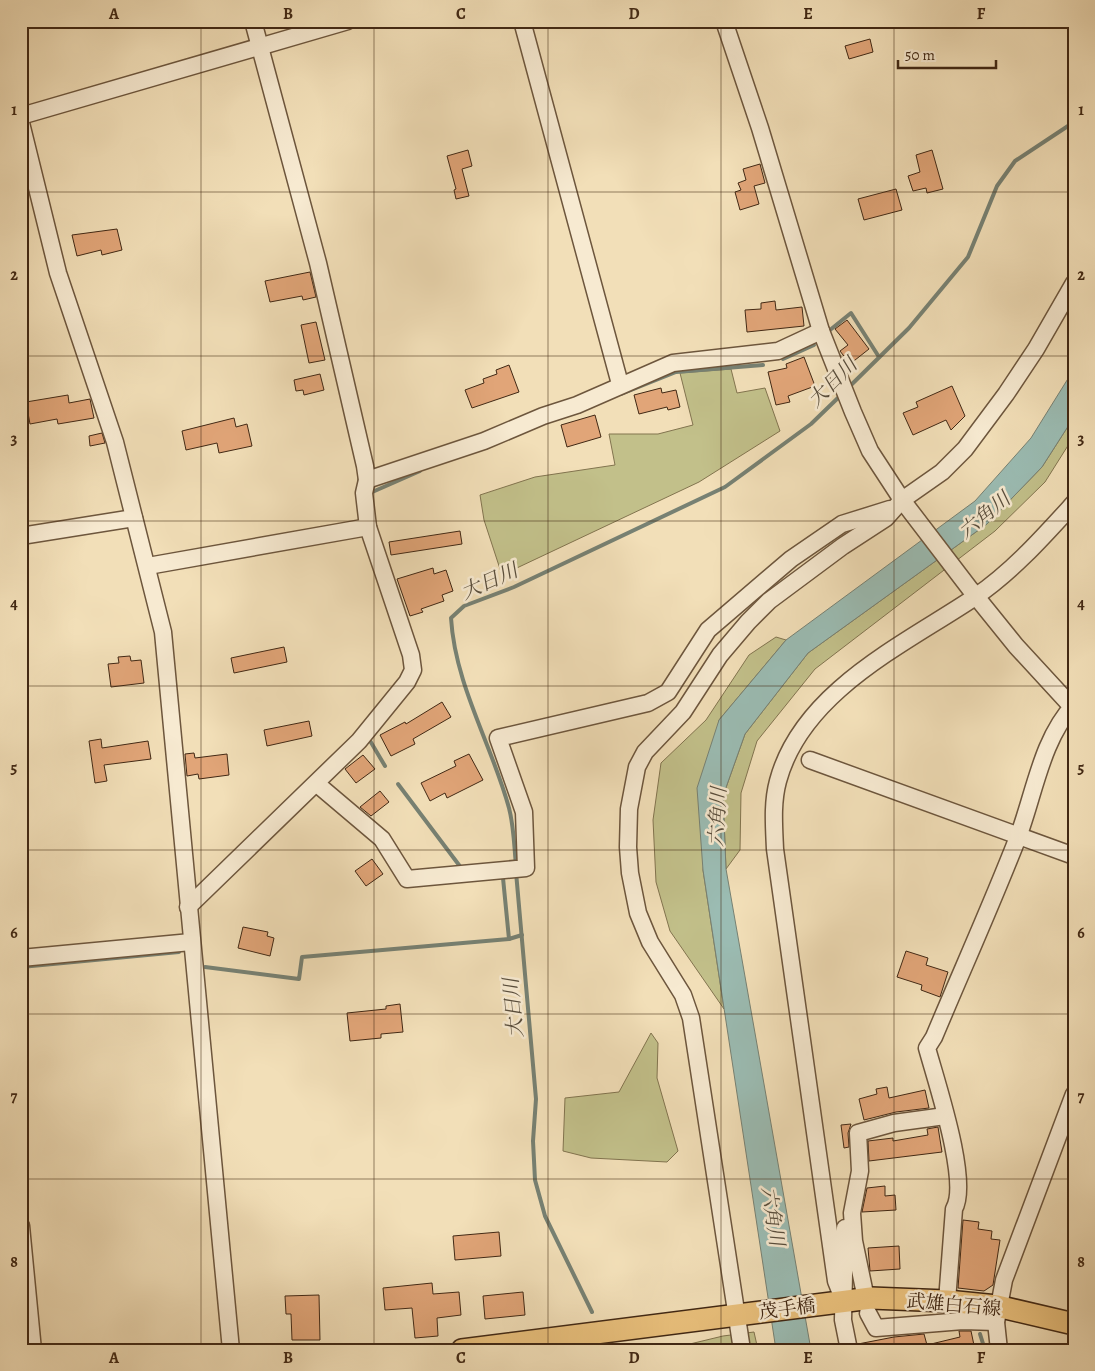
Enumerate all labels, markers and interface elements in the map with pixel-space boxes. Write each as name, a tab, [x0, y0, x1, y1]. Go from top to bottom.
text: A	[108, 3, 120, 25]
text: B	[283, 3, 293, 25]
text: C	[456, 3, 466, 25]
text: D	[628, 3, 640, 25]
text: E	[803, 3, 813, 25]
text: F	[977, 3, 986, 25]
scale bar	[898, 38, 995, 70]
text: 50 m	[905, 45, 935, 65]
text: 1	[11, 99, 17, 121]
text: 1	[1078, 99, 1084, 121]
text: 2	[10, 264, 18, 286]
text: 2	[1077, 264, 1085, 286]
water label: 大日川	[802, 350, 865, 413]
text: 3	[11, 428, 18, 450]
text: 3	[1078, 428, 1085, 450]
water label: 六角川	[953, 484, 1018, 545]
water label: 大日川	[456, 556, 524, 606]
text: 4	[10, 593, 18, 615]
text: 4	[1077, 593, 1085, 615]
text: 5	[11, 757, 18, 779]
text: 5	[1078, 757, 1085, 779]
water label: 六角川	[702, 784, 733, 848]
text: 6	[10, 922, 18, 944]
text: 6	[1077, 922, 1085, 944]
water label: 大日川	[497, 975, 530, 1039]
text: 7	[11, 1086, 18, 1108]
text: 7	[1078, 1086, 1085, 1108]
water label: 六角川	[754, 1184, 791, 1250]
text: 8	[10, 1251, 18, 1273]
text: 8	[1077, 1251, 1085, 1273]
street label: 武雄白石線	[905, 1288, 1002, 1322]
street label: 茂手橋	[757, 1293, 817, 1325]
text: A	[108, 1347, 120, 1369]
text: B	[283, 1347, 293, 1369]
text: C	[456, 1347, 466, 1369]
text: D	[628, 1347, 640, 1369]
text: E	[803, 1347, 813, 1369]
text: F	[977, 1347, 986, 1369]

